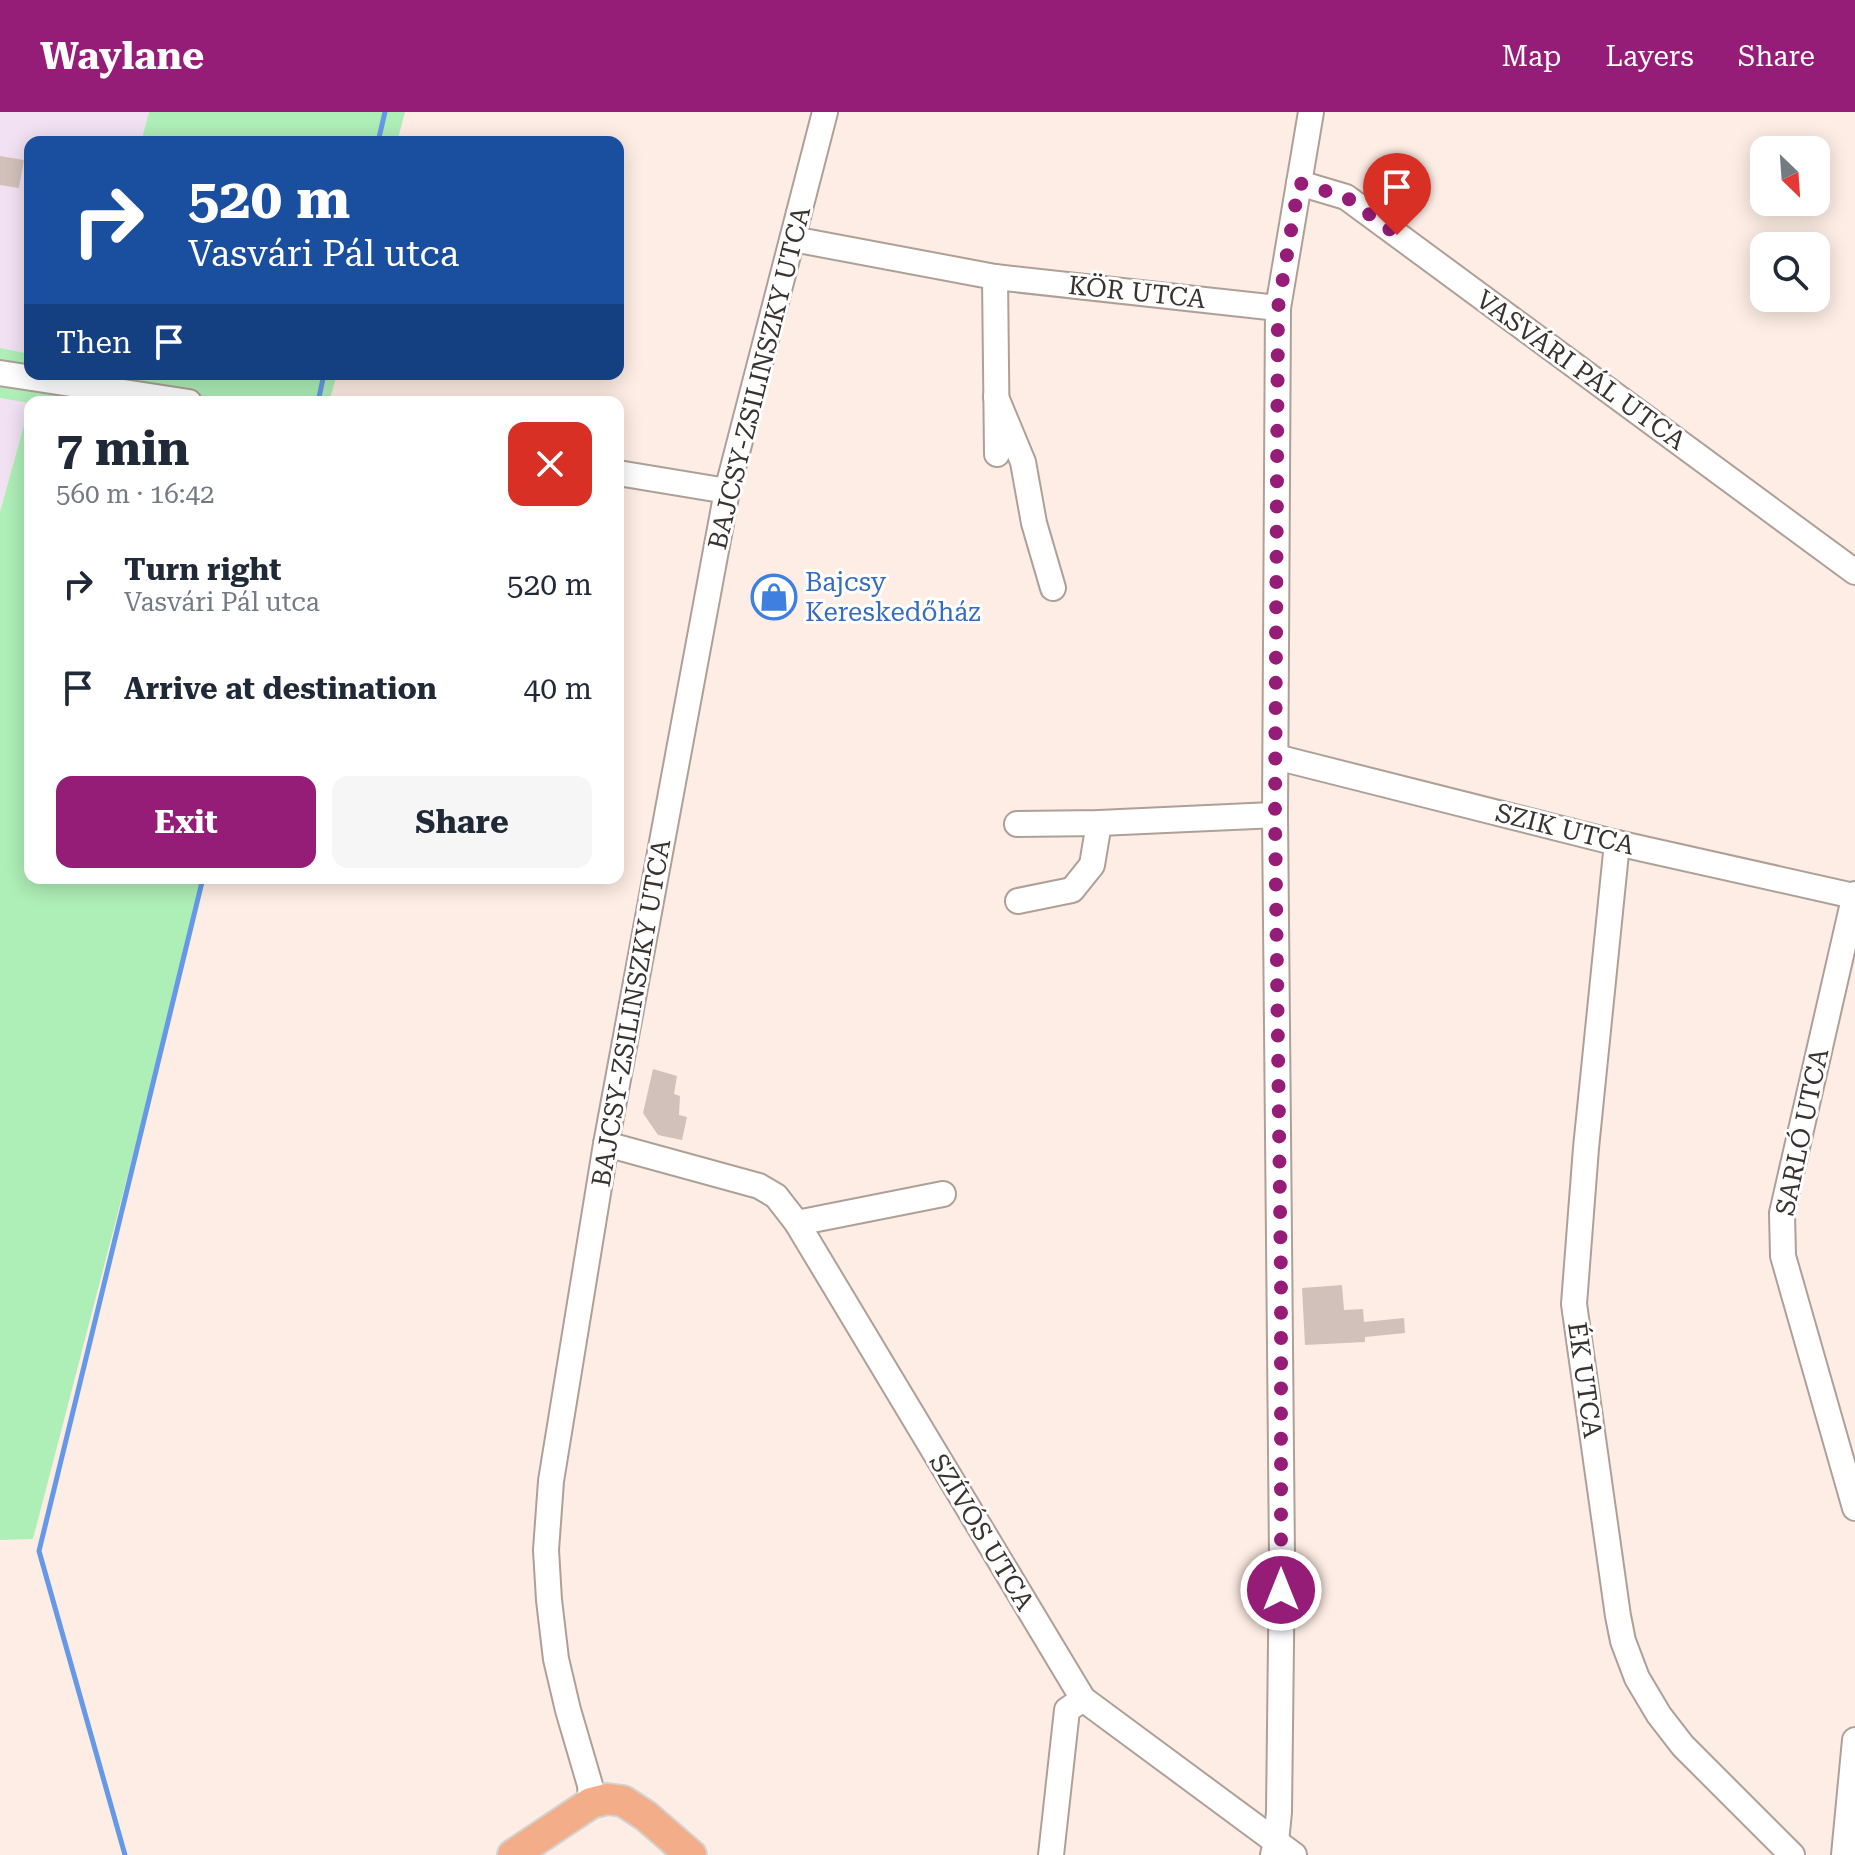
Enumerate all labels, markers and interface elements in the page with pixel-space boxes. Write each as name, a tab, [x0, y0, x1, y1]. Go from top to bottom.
text: Waylane	[40, 34, 204, 78]
text: Map	[1502, 40, 1561, 73]
text: Layers	[1605, 40, 1694, 73]
text: Share	[1738, 40, 1815, 73]
north arrow	[1750, 136, 1830, 216]
map controls	[1750, 136, 1830, 312]
pin	[1363, 153, 1431, 235]
icon: arrive	[1375, 165, 1419, 209]
text: 520 m	[188, 166, 350, 232]
icon: right	[56, 168, 160, 272]
street label: BAJCSY-ZSILINSZKY UTCA	[702, 204, 816, 552]
button: search	[1750, 232, 1830, 312]
text: Vasvári Pál utca	[188, 233, 459, 275]
street label: KÖR UTCA	[1067, 269, 1207, 314]
street label: VASVÁRI PÁL UTCA	[1470, 283, 1692, 456]
icon: arrive	[147, 320, 191, 364]
text: Then	[56, 325, 131, 360]
text: 7 min	[56, 421, 189, 477]
button: close	[508, 422, 592, 506]
text: 560 m · 16:42	[56, 479, 215, 509]
text: Turn right	[124, 552, 281, 587]
icon: right	[56, 562, 100, 606]
text: 520 m	[507, 567, 592, 602]
place label: Bajcsy Kereskedőház	[805, 567, 981, 627]
shop icon: Bajcsy Kereskedőház	[750, 573, 798, 621]
text: Vasvári Pál utca	[124, 587, 320, 617]
icon: arrive	[56, 666, 100, 710]
text: Arrive at destination	[124, 671, 437, 706]
text: 40 m	[523, 671, 592, 706]
button: Exit	[56, 776, 316, 868]
button: Share	[332, 776, 592, 868]
street label: SZIK UTCA	[1493, 797, 1637, 861]
street label: BAJCSY-ZSILINSZKY UTCA	[586, 837, 676, 1189]
street label: SARLÓ UTCA	[1769, 1045, 1834, 1218]
street label: ÉK UTCA	[1562, 1320, 1609, 1440]
street label: SZÍVÓS UTCA	[923, 1448, 1041, 1616]
position arrow	[1239, 1548, 1323, 1632]

